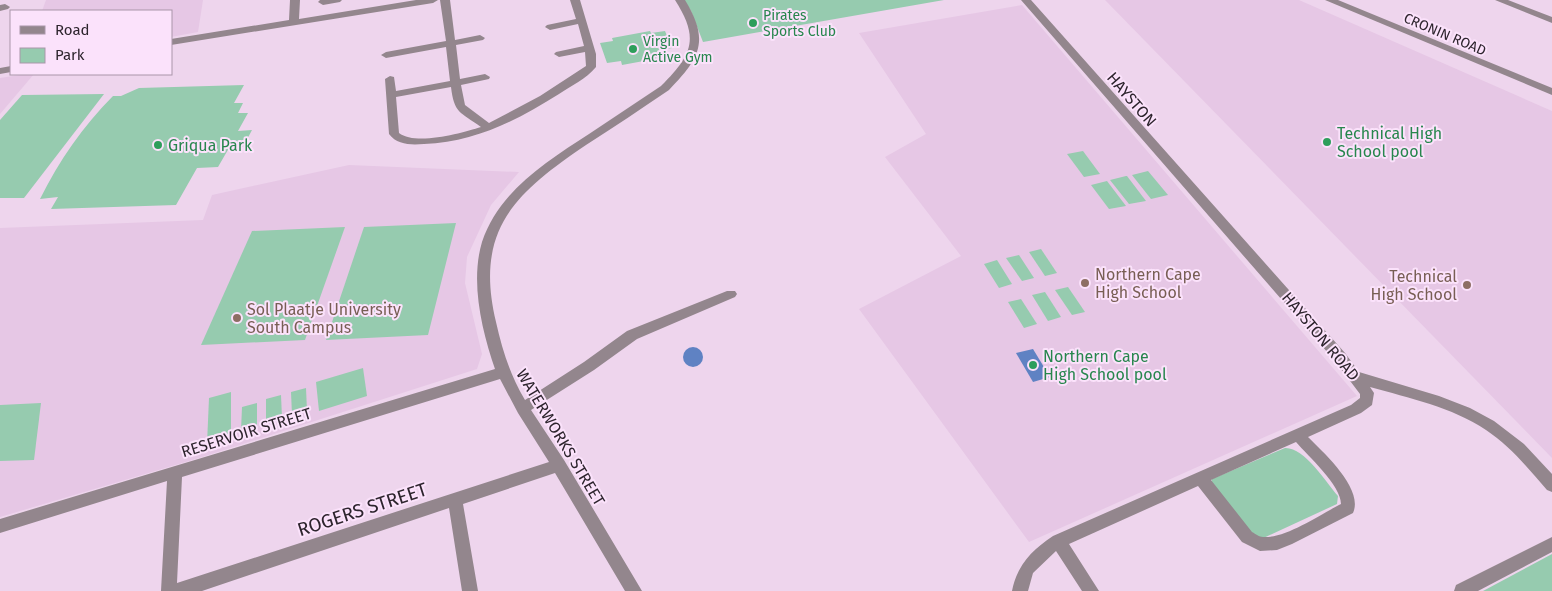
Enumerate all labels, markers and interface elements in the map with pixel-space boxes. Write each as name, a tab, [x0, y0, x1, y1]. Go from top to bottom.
place label: Pirates Sports Club	[763, 7, 836, 40]
street label: CRONIN ROAD	[1401, 9, 1489, 59]
legend	[10, 10, 172, 75]
marker: Pirates Sports Club	[747, 17, 759, 29]
text: Road	[55, 21, 90, 39]
place label: Virgin Active Gym	[643, 33, 713, 66]
marker: Virgin Active Gym	[627, 43, 639, 55]
text: Park	[55, 46, 85, 64]
street label: HAYSTON	[1103, 68, 1160, 130]
place label: Technical High School pool	[1337, 124, 1442, 161]
place label: Griqua Park	[168, 136, 253, 155]
marker: Technical High School pool	[1321, 136, 1333, 148]
marker: Griqua Park	[152, 139, 164, 151]
place label: Northern Cape High School	[1095, 265, 1201, 302]
place label: Technical High School	[1371, 267, 1457, 304]
marker: Northern Cape High School	[1079, 277, 1091, 289]
marker: Technical High School	[1461, 279, 1473, 291]
street label: HAYSTON ROAD	[1278, 288, 1363, 385]
place label: Sol Plaatje University South Campus	[247, 300, 401, 337]
marker: Sol Plaatje University South Campus	[231, 312, 243, 324]
place label: Northern Cape High School pool	[1043, 347, 1167, 384]
marker: Northern Cape High School pool	[1027, 359, 1039, 371]
street label: WATERWORKS STREET	[512, 365, 609, 510]
street label: RESERVOIR STREET	[179, 403, 314, 461]
street label: ROGERS STREET	[295, 478, 430, 541]

